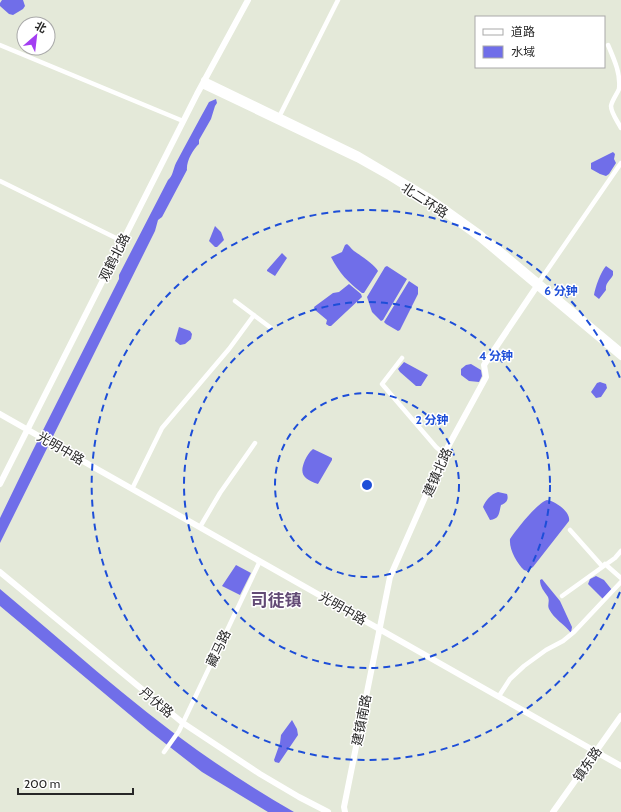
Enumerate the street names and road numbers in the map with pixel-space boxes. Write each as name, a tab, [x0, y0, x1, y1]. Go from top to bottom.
street label: 北二环路	[399, 179, 451, 221]
street label: 观鹤北路	[95, 230, 133, 284]
street label: 光明中路	[34, 428, 88, 468]
street label: 建镇北路	[419, 445, 455, 499]
street label: 光明中路	[316, 588, 370, 628]
street label: 藏马路	[203, 627, 233, 669]
street label: 丹伏路	[137, 683, 177, 721]
street label: 建镇南路	[348, 693, 374, 747]
street label: 镇东路	[569, 743, 605, 785]

